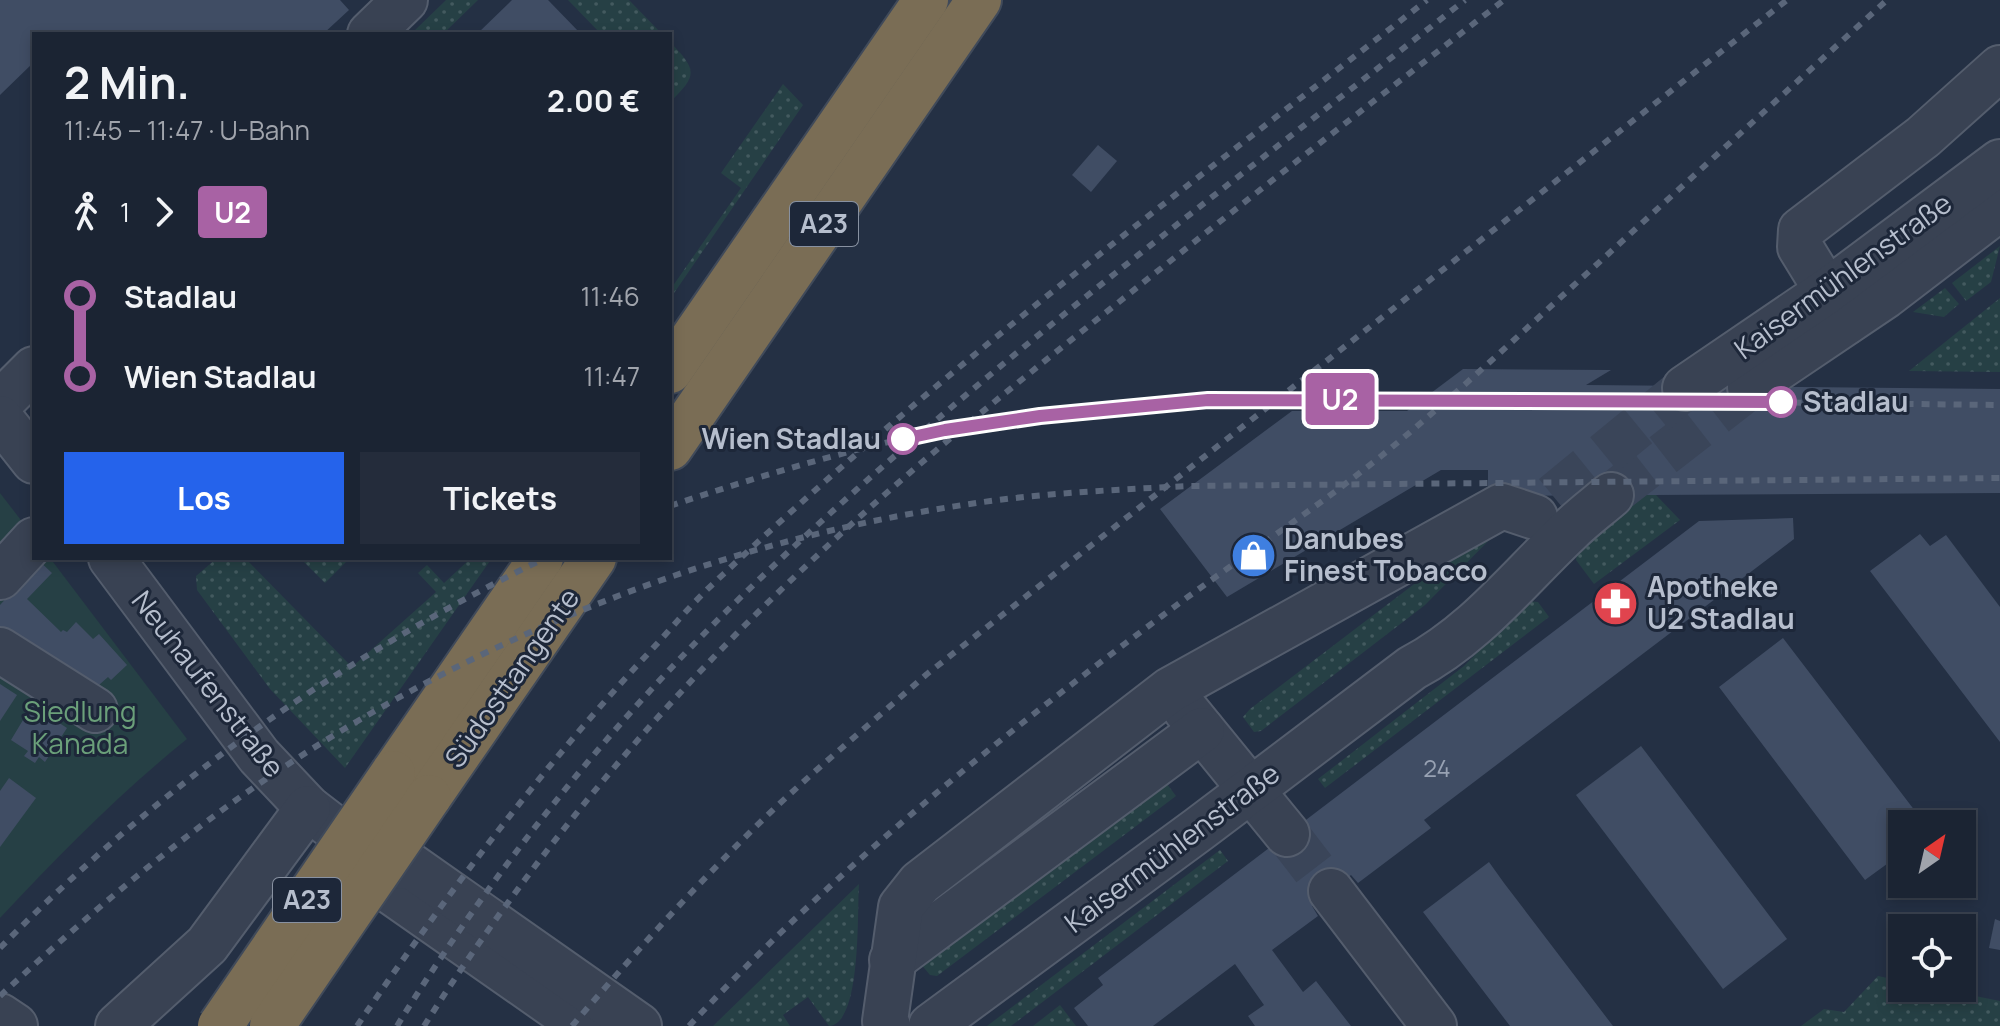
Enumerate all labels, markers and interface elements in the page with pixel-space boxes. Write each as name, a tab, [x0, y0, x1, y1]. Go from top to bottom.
text: 2 Min.	[64, 52, 190, 112]
text: 2.00 €	[547, 80, 640, 121]
text: 11:45 – 11:47 · U-Bahn	[64, 112, 310, 148]
street label: Kaisermühlenstraße	[1726, 183, 1959, 367]
icon: walk	[64, 190, 108, 234]
icon: forward	[142, 190, 186, 234]
text: U2	[214, 193, 251, 231]
text: 1	[120, 194, 130, 230]
road number: A23	[790, 202, 858, 246]
text: Stadlau	[124, 276, 237, 317]
text: 11:46	[580, 278, 640, 314]
text: Wien Stadlau	[124, 356, 316, 397]
text: 11:47	[584, 358, 640, 394]
line badge: U2	[1304, 373, 1376, 425]
text: U2	[1322, 380, 1358, 418]
place label: Stadlau	[1803, 382, 1908, 420]
marker: Stadlau	[1766, 387, 1796, 417]
place label: Wien Stadlau	[701, 419, 881, 457]
marker: Wien Stadlau	[888, 424, 918, 454]
button: Los	[64, 452, 344, 544]
button: Tickets	[360, 452, 640, 544]
place label: Danubes Finest Tobacco	[1284, 519, 1488, 589]
shop icon: Danubes Finest Tobacco	[1229, 531, 1277, 579]
place label: Apotheke U2 Stadlau	[1647, 567, 1795, 637]
pharmacy icon: Apotheke U2 Stadlau	[1592, 579, 1640, 627]
street label: Südosttangente	[435, 580, 587, 775]
street label: Neuhaufenstraße	[124, 582, 294, 785]
park label: Siedlung Kanada	[23, 692, 137, 762]
house number: 24	[1423, 751, 1451, 784]
street label: Kaisermühlenstraße	[1056, 754, 1287, 941]
north arrow	[1888, 810, 1976, 898]
map controls	[1888, 810, 1976, 1002]
road number: A23	[273, 878, 341, 922]
button: locate	[1888, 914, 1976, 1002]

